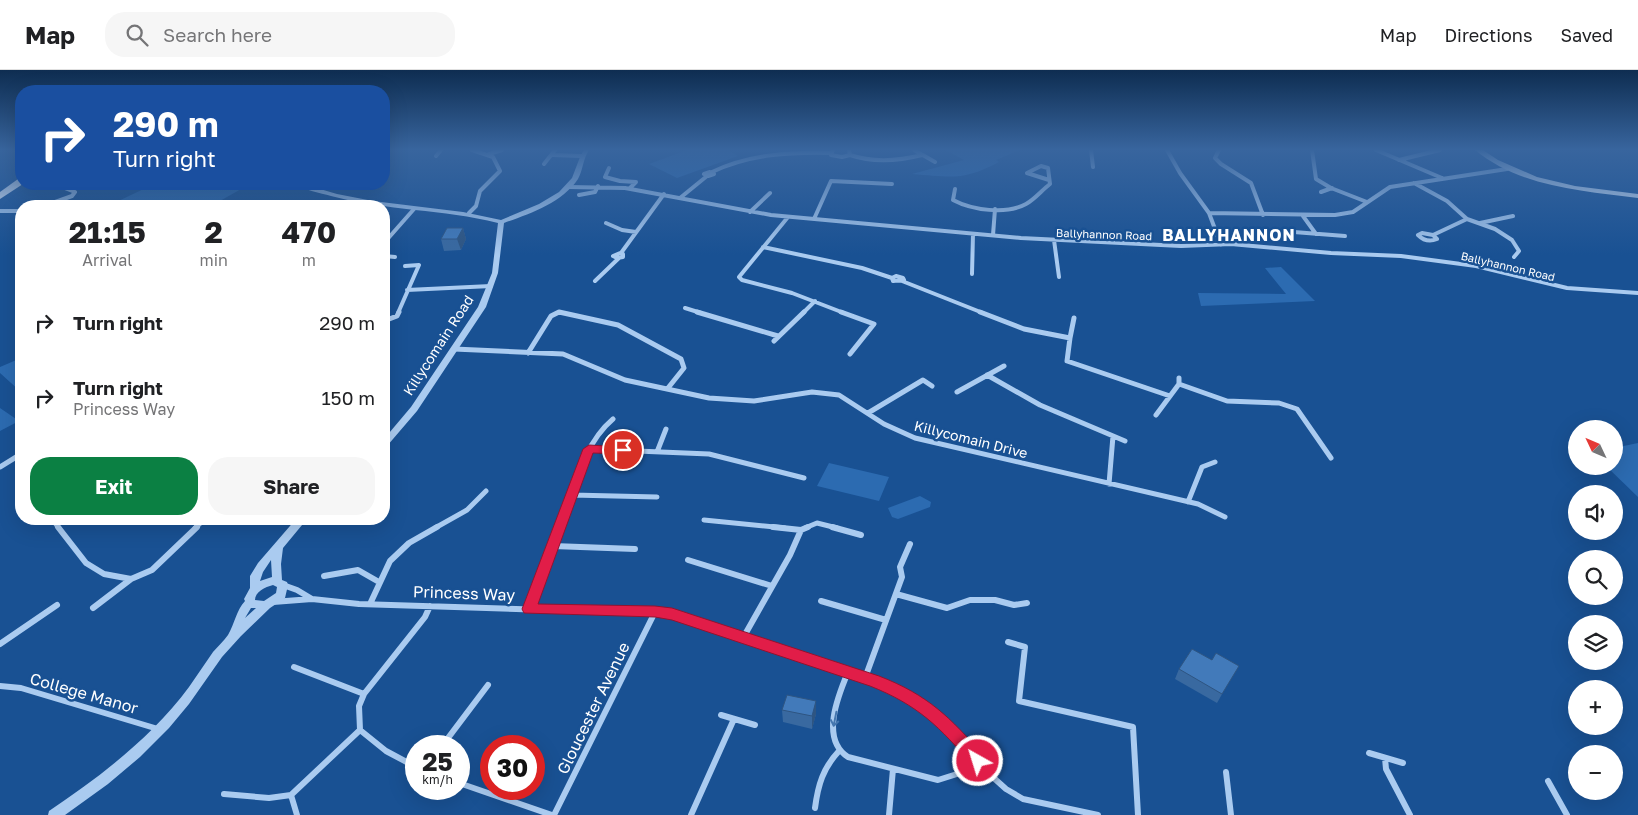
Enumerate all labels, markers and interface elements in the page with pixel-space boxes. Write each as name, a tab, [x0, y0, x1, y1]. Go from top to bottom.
search box	[105, 12, 455, 57]
text: Map	[25, 20, 75, 49]
icon: search	[123, 21, 151, 49]
text: Search here	[163, 23, 272, 46]
text: Map	[1380, 24, 1416, 46]
text: Directions	[1444, 24, 1532, 46]
text: Saved	[1560, 24, 1613, 46]
text: 290 m	[113, 103, 219, 145]
icon: right	[30, 105, 95, 170]
text: Turn right	[113, 145, 216, 172]
text: 21:15	[69, 214, 146, 250]
text: 2	[205, 214, 223, 250]
text: 470	[282, 214, 336, 250]
district label: BALLYHANNON	[1162, 225, 1296, 245]
street label: Ballyhannon Road	[1056, 226, 1152, 242]
street label: Ballyhannon Road	[1460, 249, 1556, 283]
text: Arrival	[82, 250, 132, 270]
text: min	[200, 250, 228, 270]
text: m	[302, 250, 316, 270]
street label: Killycomain Road	[399, 292, 477, 398]
icon: right	[30, 309, 58, 337]
text: Turn right	[73, 311, 163, 334]
text: 290 m	[319, 311, 375, 334]
text: Turn right	[73, 376, 163, 399]
icon: right	[30, 384, 58, 412]
text: 150 m	[321, 386, 375, 409]
text: Princess Way	[73, 399, 175, 419]
street label: Killycomain Drive	[912, 417, 1030, 461]
north arrow	[1568, 420, 1622, 475]
map controls	[1568, 420, 1623, 800]
pin	[602, 429, 644, 471]
icon: arrive	[609, 436, 637, 464]
button: Exit	[30, 457, 198, 515]
button: Share	[208, 457, 375, 515]
button: sound	[1568, 485, 1623, 540]
button: search	[1568, 550, 1623, 605]
street label: Princess Way	[413, 581, 515, 605]
button: layers	[1568, 615, 1623, 670]
street label: Gloucester Avenue	[552, 639, 634, 777]
street label: College Manor	[28, 668, 140, 718]
button: +	[1568, 680, 1623, 735]
one-way arrow	[830, 710, 839, 726]
position arrow	[951, 734, 1003, 786]
speed limit sign: 30	[480, 735, 545, 800]
button: −	[1568, 745, 1623, 800]
text: 25	[422, 746, 453, 777]
text: km/h	[422, 772, 453, 787]

